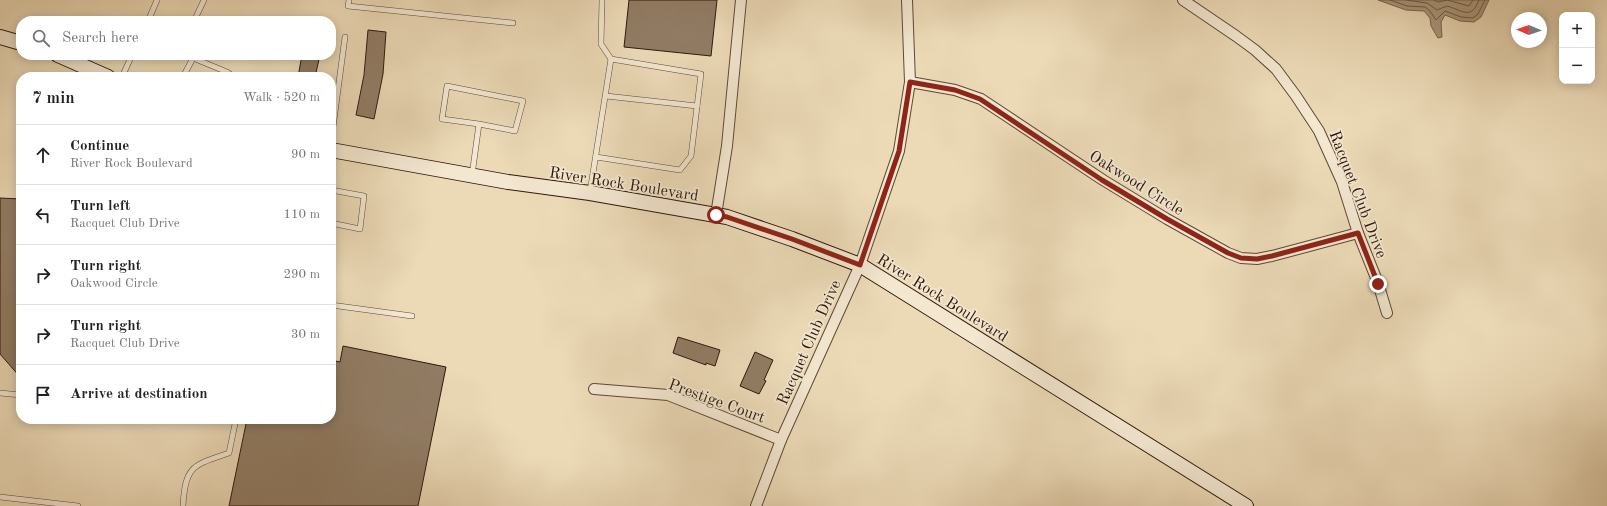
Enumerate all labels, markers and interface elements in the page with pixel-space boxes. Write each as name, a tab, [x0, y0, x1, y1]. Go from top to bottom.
north arrow	[1511, 12, 1547, 48]
map controls	[1559, 12, 1595, 84]
button: +	[1559, 12, 1595, 48]
search box	[16, 16, 336, 60]
icon: search	[30, 27, 52, 49]
text: Search here	[62, 31, 139, 46]
button: −	[1559, 48, 1595, 84]
text: 7 min	[32, 90, 75, 107]
text: Walk · 520 m	[243, 91, 320, 104]
street label: Racquet Club Drive	[1325, 129, 1389, 261]
text: Continue	[70, 139, 129, 154]
icon: ahead	[32, 144, 54, 166]
text: 90 m	[291, 148, 320, 161]
street label: Oakwood Circle	[1086, 148, 1186, 219]
text: River Rock Boulevard	[70, 157, 193, 170]
street label: River Rock Boulevard	[548, 165, 700, 205]
text: Turn left	[70, 199, 130, 214]
icon: left	[32, 204, 54, 226]
route start	[707, 206, 725, 224]
text: 110 m	[283, 208, 320, 221]
text: Racquet Club Drive	[70, 217, 180, 230]
street label: River Rock Boulevard	[874, 252, 1010, 346]
text: Turn right	[70, 259, 141, 274]
icon: right	[32, 264, 54, 286]
text: 290 m	[283, 268, 320, 281]
route end	[1369, 275, 1387, 293]
text: Oakwood Circle	[70, 277, 158, 290]
street label: Racquet Club Drive	[775, 278, 845, 408]
text: Turn right	[70, 319, 141, 334]
icon: right	[32, 324, 54, 346]
text: 30 m	[291, 328, 320, 341]
text: Racquet Club Drive	[70, 337, 180, 350]
street label: Prestige Court	[666, 377, 767, 427]
icon: arrive	[32, 384, 54, 406]
text: Arrive at destination	[70, 387, 208, 402]

